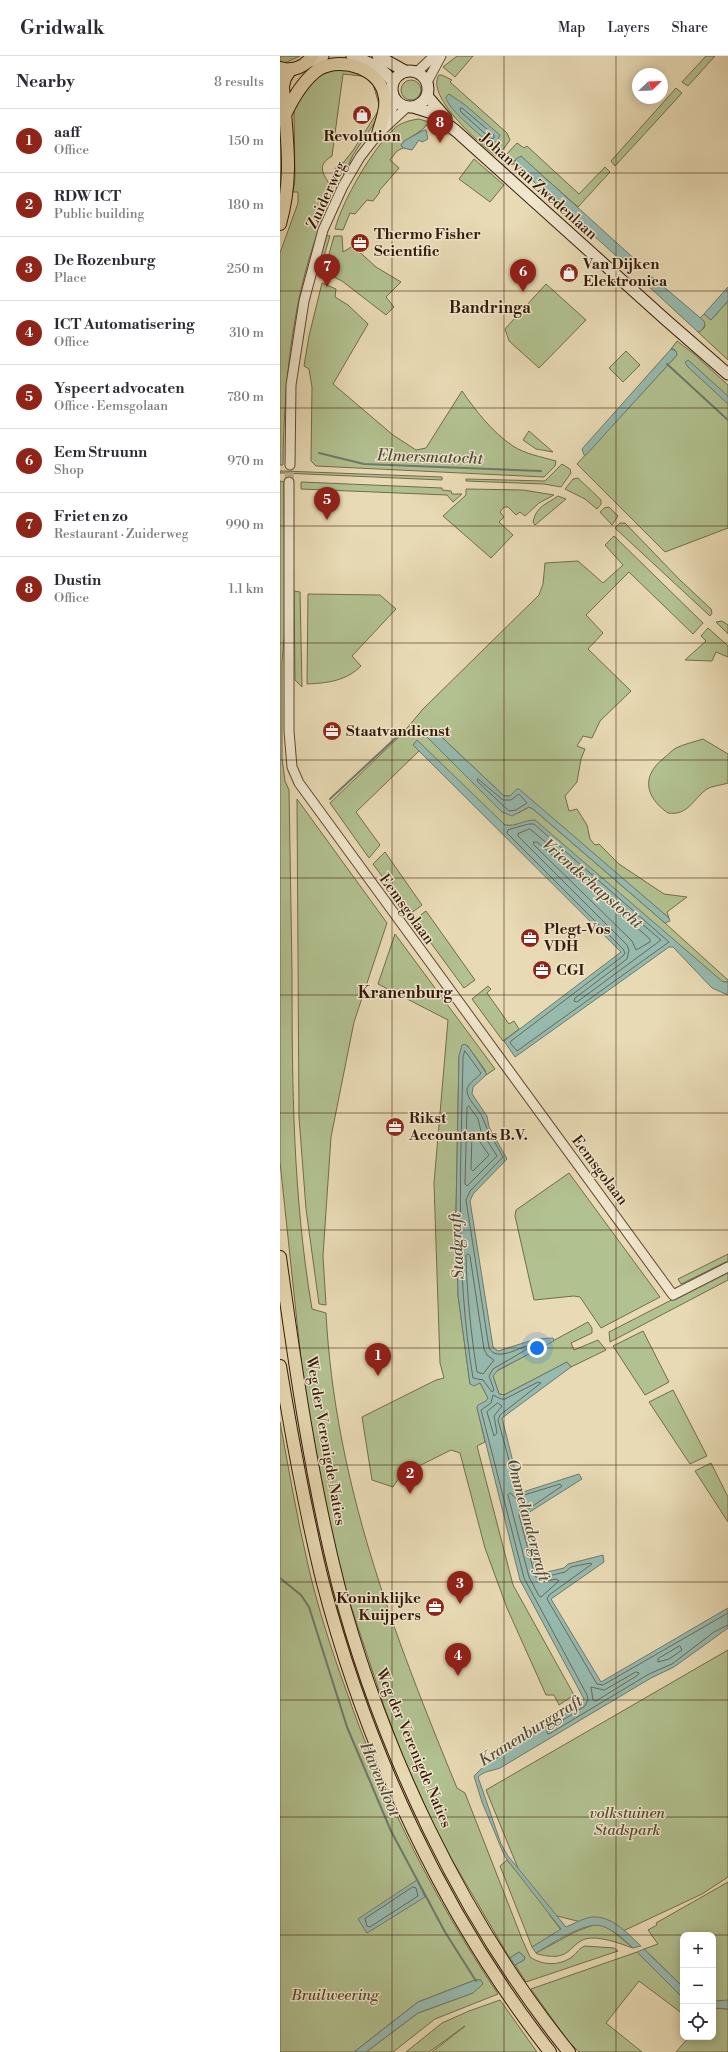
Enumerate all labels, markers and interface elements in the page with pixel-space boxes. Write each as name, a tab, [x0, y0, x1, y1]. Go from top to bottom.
text: Gridwalk	[20, 16, 104, 40]
text: Map	[558, 19, 585, 37]
text: Layers	[607, 19, 650, 37]
text: Share	[672, 19, 708, 37]
north arrow	[632, 68, 668, 104]
text: Nearby	[16, 71, 75, 93]
text: 8 results	[214, 74, 264, 90]
shop icon: Revolution	[351, 104, 373, 126]
pin: 8	[427, 110, 453, 143]
text: aaff	[54, 123, 80, 142]
place label: Revolution	[323, 127, 401, 146]
street label: Johan van Zwedenlaan	[475, 128, 601, 244]
text: 1	[26, 133, 32, 149]
text: 150 m	[229, 133, 264, 149]
text: Office	[54, 142, 89, 158]
street label: Zuiderweg	[303, 158, 350, 232]
text: RDW ICT	[54, 187, 121, 206]
text: 2	[25, 197, 33, 213]
text: 180 m	[228, 197, 264, 213]
text: Public building	[54, 206, 144, 222]
place label: Thermo Fisher Scientific	[374, 225, 481, 261]
office icon: Thermo Fisher Scientific	[349, 232, 371, 254]
text: De Rozenburg	[54, 251, 155, 270]
pin: 7	[314, 254, 340, 287]
place label: Van Dijken Elektronica	[582, 255, 668, 291]
pin: 6	[510, 259, 536, 292]
text: 3	[25, 261, 33, 277]
text: 250 m	[227, 261, 264, 277]
shop icon: Van Dijken Elektronica	[558, 262, 580, 284]
text: Place	[54, 270, 86, 286]
district label: Bandringa	[449, 298, 531, 318]
text: ICT Automatisering	[54, 315, 195, 334]
text: 4	[25, 325, 33, 341]
text: 310 m	[229, 325, 264, 341]
text: Office	[54, 334, 89, 350]
text: Yspeert advocaten	[54, 379, 184, 398]
text: 5	[25, 389, 33, 405]
text: 780 m	[227, 389, 264, 405]
text: Office · Eemsgolaan	[54, 398, 168, 414]
text: Eem Struunn	[54, 443, 147, 462]
water label: Elmersmatocht	[376, 445, 484, 469]
text: 6	[25, 453, 33, 469]
text: 970 m	[227, 453, 264, 469]
text: Shop	[54, 462, 84, 478]
pin: 5	[314, 487, 340, 520]
text: Friet en zo	[54, 507, 128, 526]
text: 7	[25, 517, 33, 533]
text: 990 m	[226, 517, 264, 533]
text: Restaurant · Zuiderweg	[54, 526, 188, 542]
text: Dustin	[54, 571, 101, 590]
text: 8	[25, 581, 33, 597]
text: 1.1 km	[229, 581, 264, 597]
text: Office	[54, 590, 89, 606]
office icon: Staatvandienst	[321, 720, 343, 742]
place label: Staatvandienst	[346, 722, 451, 741]
water label: Vriendschapstocht	[538, 835, 647, 933]
street label: Eemsgolaan	[375, 870, 439, 948]
place label: Plegt-Vos VDH	[543, 920, 610, 956]
office icon: Plegt-Vos VDH	[519, 927, 541, 949]
office icon: CGI	[531, 959, 553, 981]
place label: CGI	[556, 961, 585, 980]
district label: Kranenburg	[358, 983, 453, 1003]
place label: Rikst Accountants B.V.	[408, 1109, 528, 1145]
office icon: Rikst Accountants B.V.	[384, 1116, 406, 1138]
street label: Eemsgolaan	[567, 1132, 632, 1209]
water label: Stadgraft	[445, 1211, 469, 1280]
your location	[527, 1338, 547, 1358]
pin: 1	[365, 1343, 391, 1376]
street label: Weg der Verenigde Naties	[301, 1354, 350, 1527]
water label: Ommelandergraft	[502, 1457, 554, 1584]
pin: 2	[397, 1461, 423, 1494]
pin: 3	[447, 1571, 473, 1604]
place label: Koninklijke Kuijpers	[336, 1589, 421, 1625]
office icon: Koninklijke Kuijpers	[424, 1596, 446, 1618]
pin: 4	[445, 1643, 471, 1676]
street label: Weg der Verenigde Naties	[371, 1665, 456, 1831]
water label: Kranenburggraft	[475, 1691, 587, 1771]
water label: Havensloot	[355, 1738, 405, 1820]
park label: volkstuinen Stadspark	[589, 1804, 665, 1840]
map controls	[680, 1932, 716, 2040]
button: +	[680, 1932, 716, 1968]
button: −	[680, 1968, 716, 2004]
park label: Bruilweering	[290, 1986, 380, 2005]
button: locate	[680, 2004, 716, 2040]

